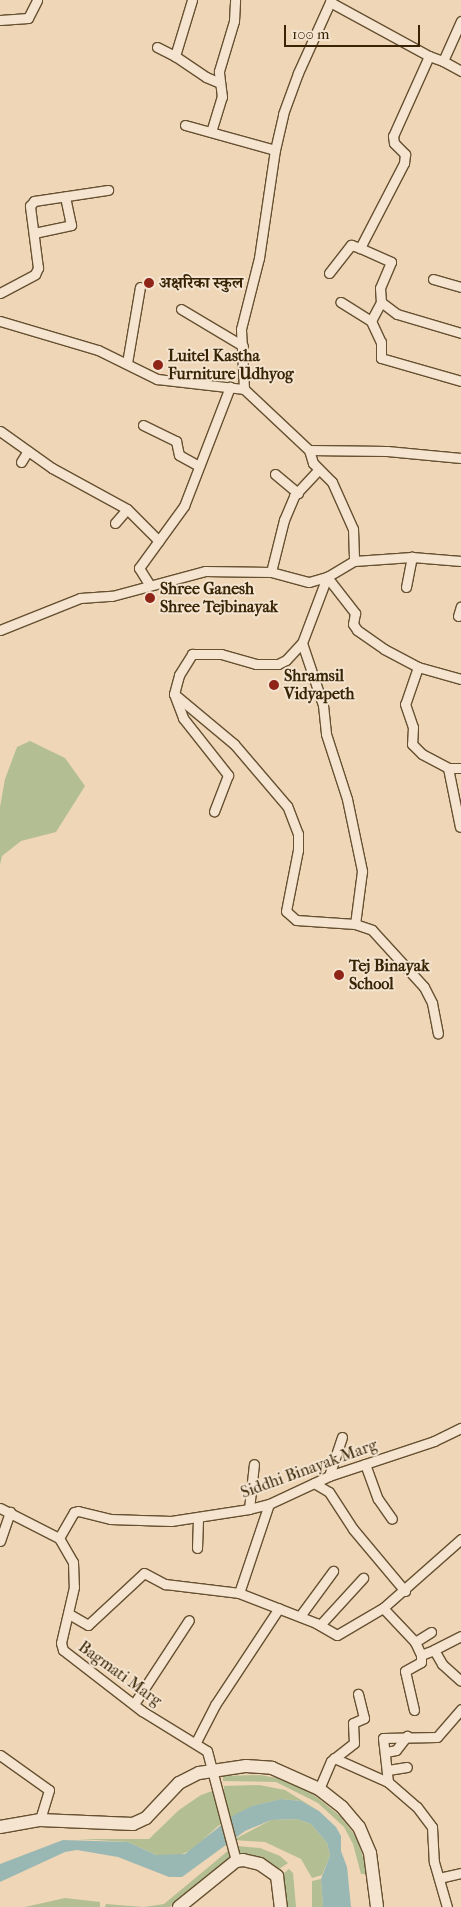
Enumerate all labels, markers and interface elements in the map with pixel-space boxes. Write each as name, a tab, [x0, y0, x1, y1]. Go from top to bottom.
scale bar	[286, 15, 422, 47]
text: 100 m	[292, 25, 330, 43]
place label: अक्षरिका स्कुल	[159, 273, 243, 293]
marker: अक्षरिका स्कुल	[143, 277, 155, 289]
place label: Luitel Kastha Furniture Udhyog	[168, 346, 294, 384]
marker: Luitel Kastha Furniture Udhyog	[152, 359, 164, 371]
place label: Shree Ganesh Shree Tejbinayak	[160, 579, 278, 617]
marker: Shree Ganesh Shree Tejbinayak	[144, 592, 156, 604]
place label: Shramsil Vidyapeth	[284, 666, 355, 704]
marker: Shramsil Vidyapeth	[268, 679, 280, 691]
place label: Tej Binayak School	[349, 956, 429, 994]
marker: Tej Binayak School	[333, 969, 345, 981]
street label: Siddhi Binayak Marg	[238, 1435, 380, 1503]
street label: Bagmati Marg	[75, 1637, 165, 1711]

